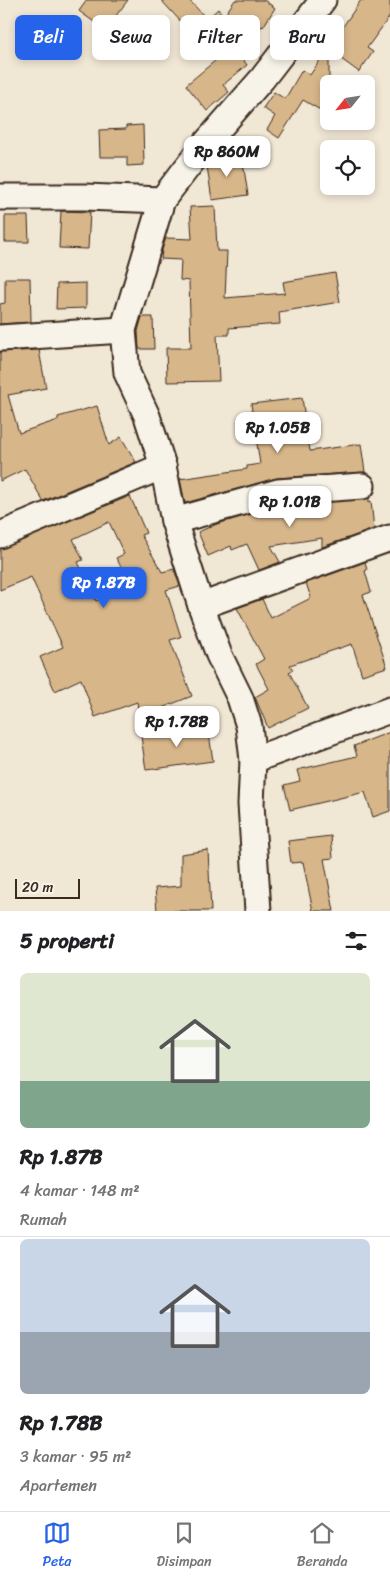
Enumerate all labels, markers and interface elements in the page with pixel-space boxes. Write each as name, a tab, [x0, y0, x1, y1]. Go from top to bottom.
chip: Beli	[15, 15, 82, 60]
chip: Sewa	[92, 15, 170, 60]
chip: Filter	[180, 15, 260, 60]
chip: Baru	[270, 15, 344, 60]
north arrow	[320, 75, 375, 130]
map controls	[320, 75, 375, 195]
pin: Rp 860M	[181, 136, 273, 178]
text: Rp 860M	[195, 137, 259, 166]
button: locate	[320, 140, 375, 195]
pin: Rp 1.05B	[226, 412, 330, 454]
text: Rp 1.05B	[246, 413, 310, 442]
pin: Rp 1.01B	[238, 486, 342, 528]
text: Rp 1.01B	[259, 487, 321, 516]
pin: Rp 1.87B	[52, 566, 156, 609]
text: Rp 1.87B	[73, 568, 135, 597]
pin: Rp 1.78B	[125, 706, 229, 748]
text: Rp 1.78B	[146, 707, 208, 736]
text: 20 m	[22, 875, 53, 900]
scale bar	[15, 876, 80, 899]
text: 5 properti	[20, 922, 114, 960]
icon: filters	[342, 927, 370, 955]
icon: home	[150, 1006, 240, 1096]
text: Rp 1.87B	[20, 1138, 103, 1176]
text: 4 kamar · 148 m²	[20, 1176, 139, 1205]
text: Rumah	[20, 1205, 67, 1234]
icon: home	[150, 1271, 240, 1361]
text: Rp 1.78B	[20, 1404, 103, 1442]
text: 3 kamar · 95 m²	[20, 1442, 131, 1471]
text: Apartemen	[20, 1471, 97, 1500]
tab: Peta	[43, 1519, 71, 1574]
tab: Disimpan	[156, 1519, 212, 1574]
tab: Beranda	[297, 1519, 347, 1574]

